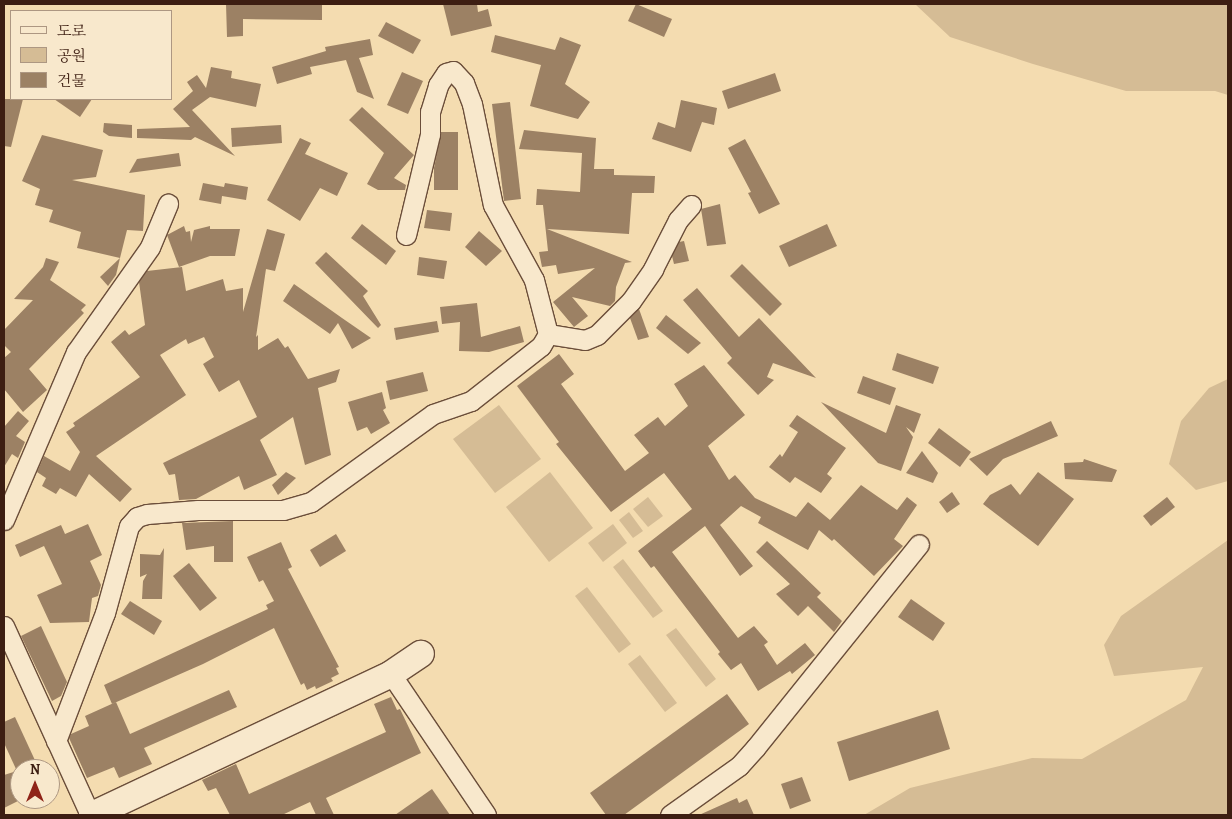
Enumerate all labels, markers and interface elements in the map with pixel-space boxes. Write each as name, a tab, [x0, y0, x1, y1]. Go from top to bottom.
legend	[10, 10, 172, 100]
text: 도로	[57, 21, 86, 41]
text: 공원	[57, 46, 86, 66]
text: 건물	[57, 71, 86, 91]
north arrow	[10, 759, 60, 809]
text: N	[30, 760, 40, 779]

